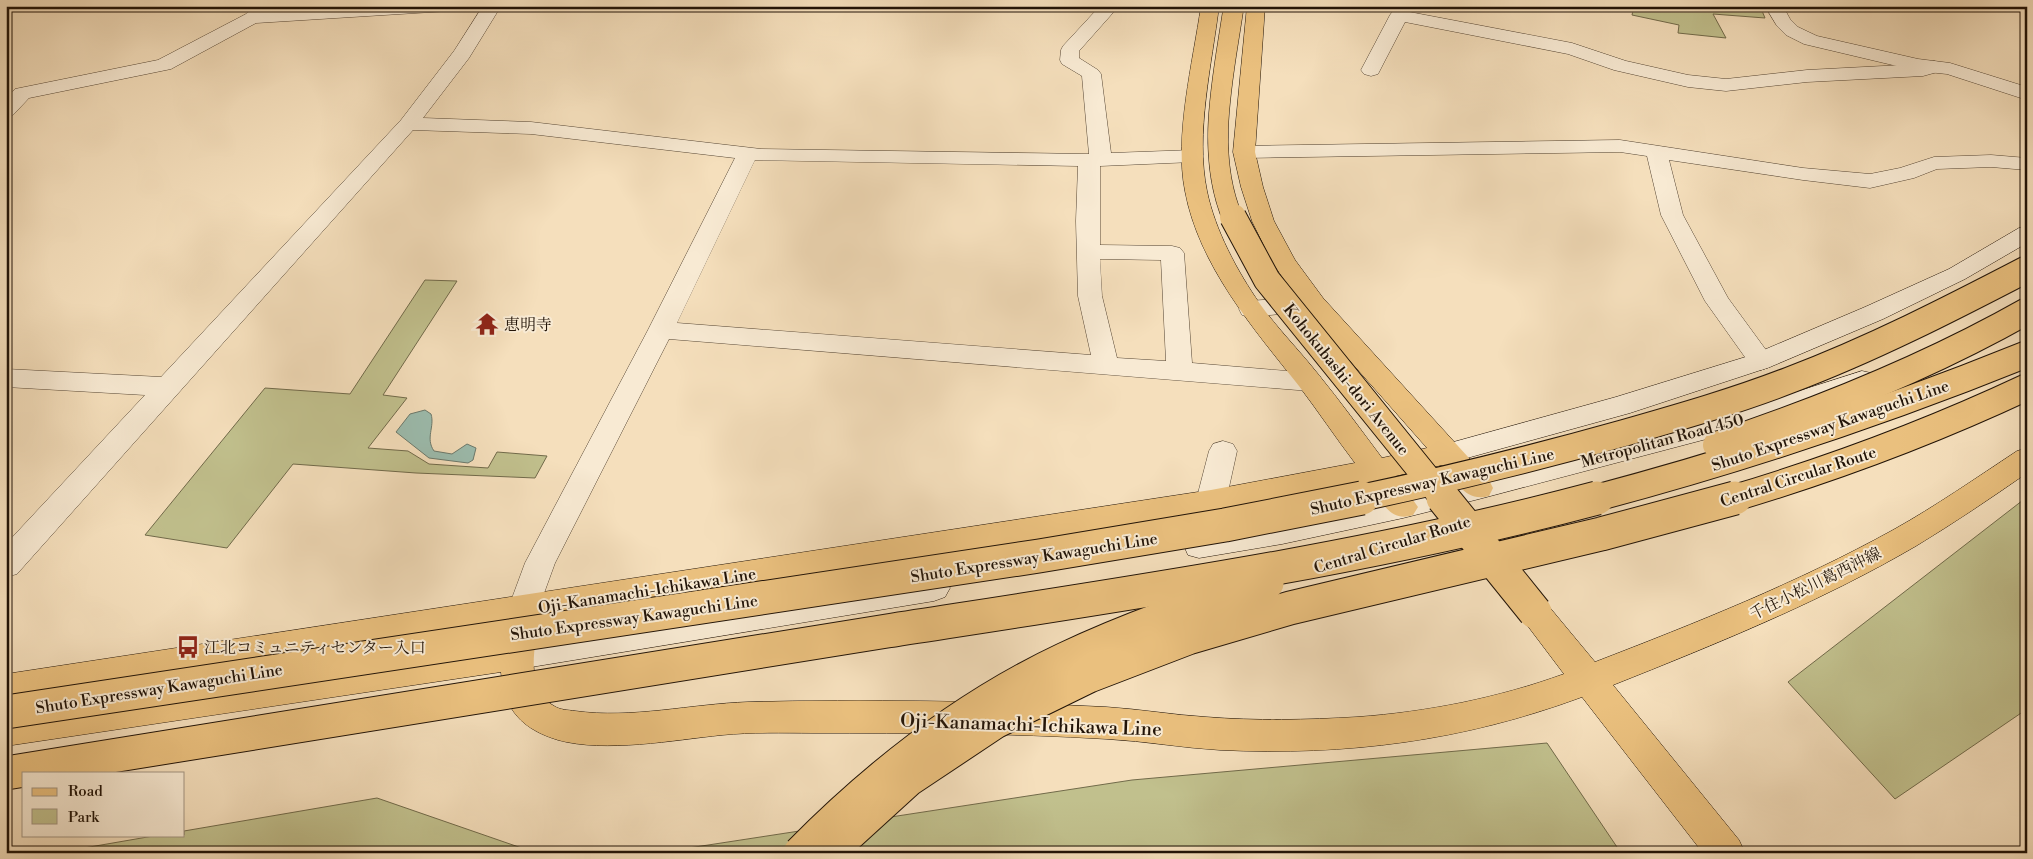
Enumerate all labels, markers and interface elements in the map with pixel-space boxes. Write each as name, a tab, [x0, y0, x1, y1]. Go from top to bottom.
street label: Kohokubashi-dori Avenue	[1279, 300, 1413, 459]
temple icon: 恵明寺	[474, 311, 500, 337]
place label: 恵明寺	[504, 315, 552, 335]
street label: Shuto Expressway Kawaguchi Line	[1709, 376, 1952, 476]
street label: Metropolitan Road 450	[1579, 410, 1746, 472]
street label: Central Circular Route	[1718, 442, 1879, 512]
street label: Shuto Expressway Kawaguchi Line	[1308, 444, 1556, 520]
street label: Central Circular Route	[1311, 512, 1473, 578]
street label: Shuto Expressway Kawaguchi Line	[909, 529, 1159, 587]
street label: 千住小松川葛西沖線	[1746, 543, 1885, 624]
street label: Oji-Kanamachi-Ichikawa Line	[537, 564, 758, 618]
street label: Shuto Expressway Kawaguchi Line	[509, 591, 759, 645]
bus stop icon: 江北コミュニティセンター入口	[175, 634, 201, 660]
place label: 江北コミュニティセンター入口	[204, 638, 426, 658]
street label: Shuto Expressway Kawaguchi Line	[34, 660, 284, 718]
street label: Oji-Kanamachi-Ichikawa Line	[900, 708, 1162, 742]
legend	[22, 772, 185, 836]
text: Road	[68, 782, 103, 801]
text: Park	[68, 808, 100, 827]

